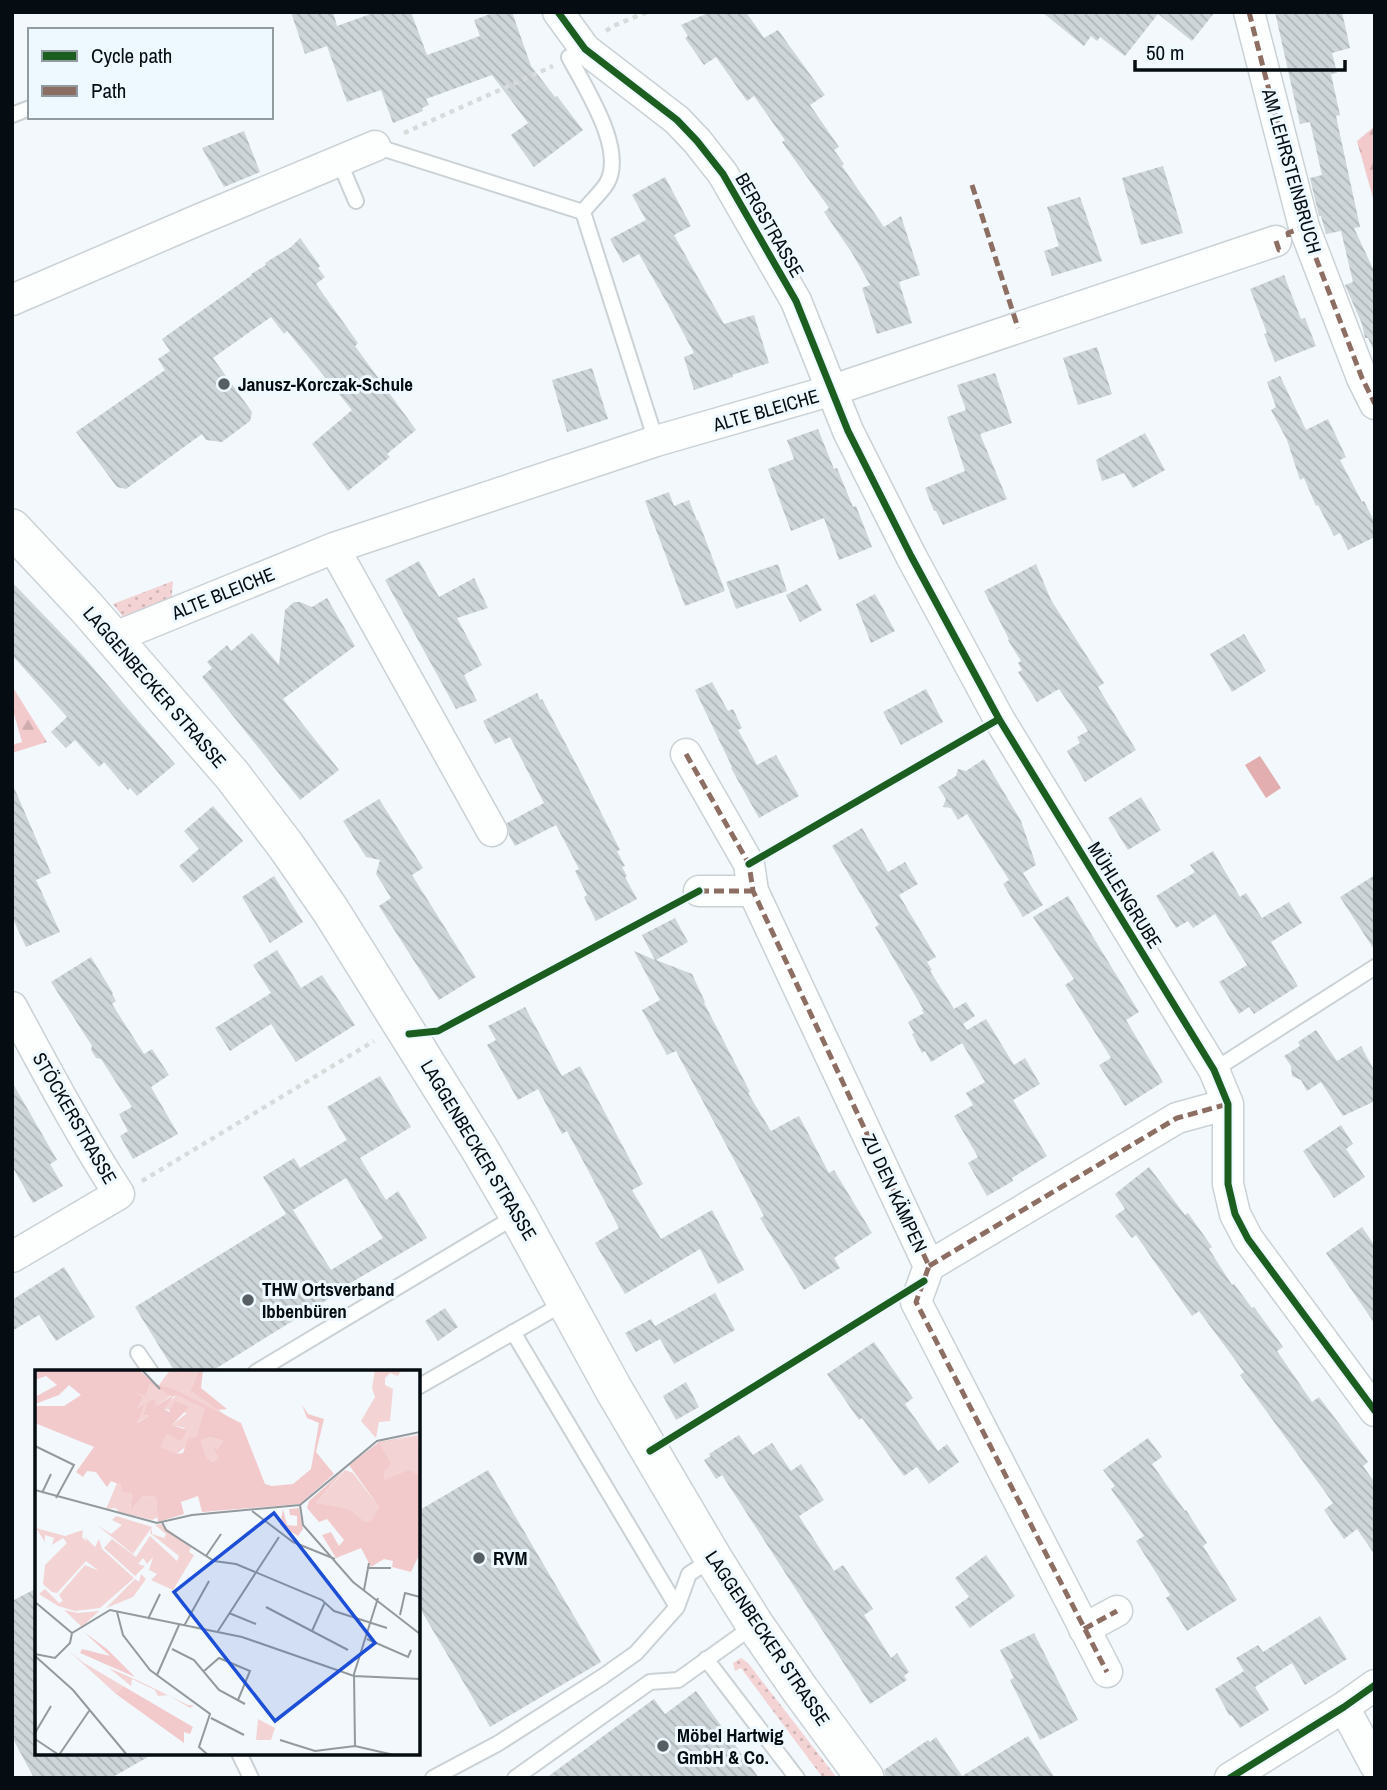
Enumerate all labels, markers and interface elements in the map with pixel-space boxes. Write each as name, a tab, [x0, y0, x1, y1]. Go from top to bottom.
legend	[28, 28, 273, 119]
scale bar	[1135, 28, 1345, 72]
text: 50 m	[1146, 38, 1184, 67]
text: Cycle path	[91, 41, 172, 70]
text: Path	[91, 76, 126, 105]
street label: AM LEHRSTEINBRUCH	[1256, 84, 1328, 257]
street label: BERGSTRASSE	[730, 168, 810, 282]
place label: Janusz-Korczak-Schule	[238, 371, 413, 397]
marker: Janusz-Korczak-Schule	[216, 376, 232, 392]
street label: ALTE BLEICHE	[709, 383, 822, 438]
street label: ALTE BLEICHE	[167, 561, 278, 626]
street label: LAGGENBECKER STRASSE	[78, 601, 232, 773]
street label: MÜHLENGRUBE	[1082, 837, 1168, 953]
street label: STÖCKERSTRASSE	[27, 1048, 123, 1188]
street label: LAGGENBECKER STRASSE	[415, 1055, 543, 1245]
street label: ZU DEN KÄMPEN	[856, 1129, 934, 1257]
place label: THW Ortsverband Ibbenbüren	[262, 1276, 394, 1324]
marker: THW Ortsverband Ibbenbüren	[240, 1292, 256, 1308]
inset map	[35, 1370, 420, 1755]
place label: RVM	[493, 1545, 527, 1571]
street label: LAGGENBECKER STRASSE	[700, 1545, 836, 1731]
marker: RVM	[471, 1550, 487, 1566]
place label: Möbel Hartwig GmbH & Co.	[677, 1722, 784, 1770]
marker: Möbel Hartwig GmbH & Co.	[655, 1738, 671, 1754]

